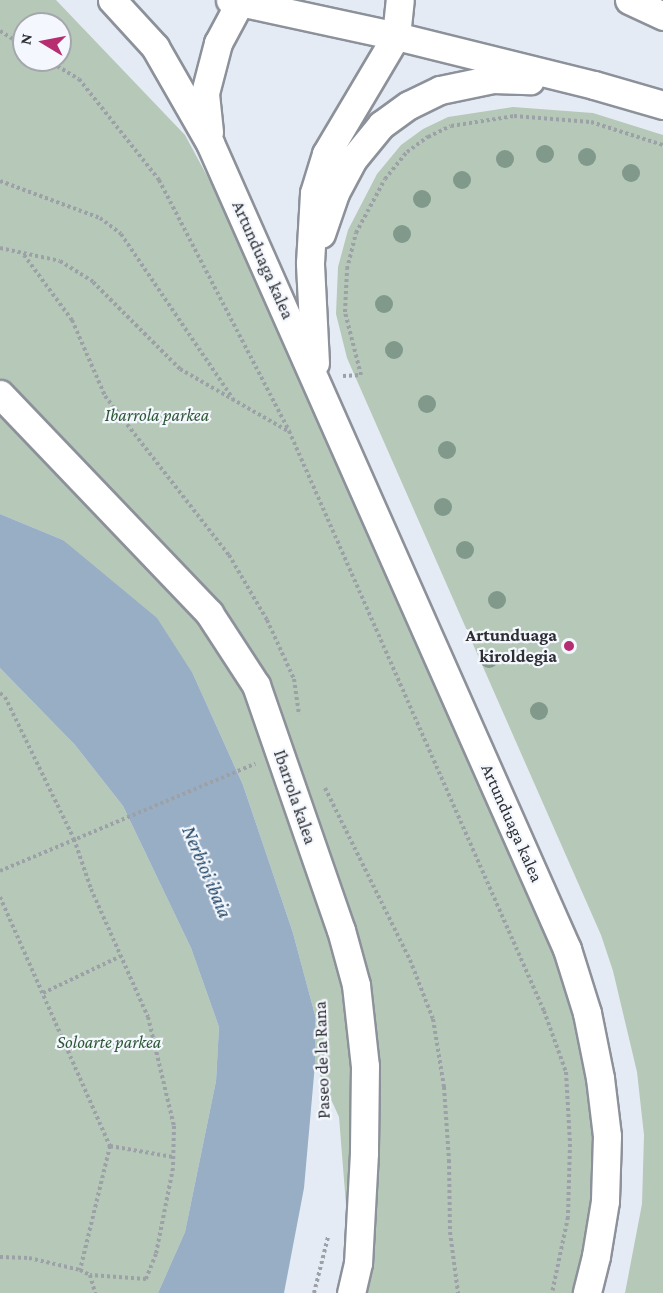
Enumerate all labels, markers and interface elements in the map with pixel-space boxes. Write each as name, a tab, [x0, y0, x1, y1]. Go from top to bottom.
north arrow	[12, 12, 72, 72]
text: N	[16, 32, 35, 46]
street label: Artunduaga kalea	[227, 197, 299, 323]
park label: Ibarrola parkea	[105, 404, 209, 426]
place label: Artunduaga kiroldegia	[465, 625, 557, 668]
marker: Artunduaga kiroldegia	[562, 639, 576, 653]
street label: Ibarrola kalea	[269, 747, 321, 847]
street label: Artunduaga kalea	[476, 760, 548, 886]
water label: Nerbioi ibaia	[177, 822, 237, 922]
street label: Paseo de la Rana	[309, 1001, 335, 1119]
park label: Soloarte parkea	[57, 1031, 161, 1053]

